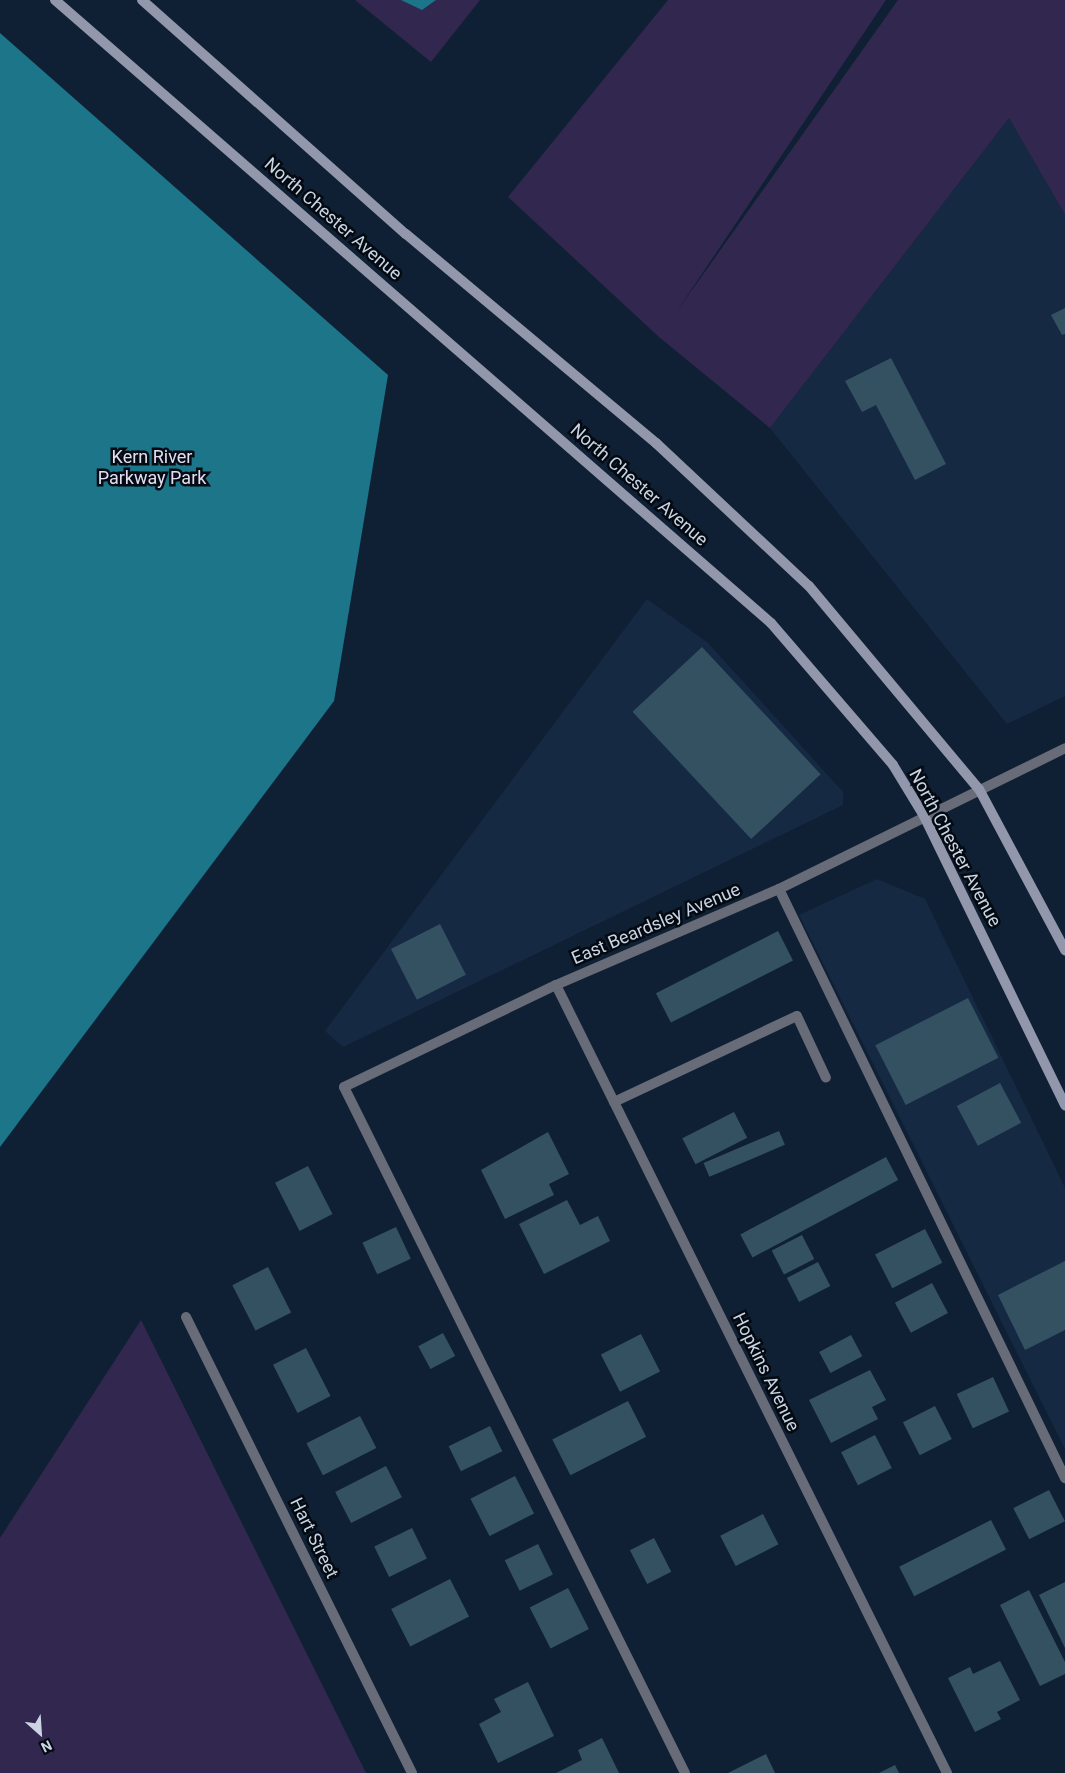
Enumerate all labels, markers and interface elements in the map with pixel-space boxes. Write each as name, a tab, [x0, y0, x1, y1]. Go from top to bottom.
street label: North Chester Avenue	[260, 153, 406, 285]
street label: North Chester Avenue	[566, 419, 712, 551]
park label: Kern River Parkway Park	[98, 447, 206, 489]
street label: North Chester Avenue	[904, 766, 1006, 930]
street label: East Beardsley Avenue	[568, 879, 744, 969]
street label: Hopkins Avenue	[728, 1309, 804, 1435]
street label: Hart Street	[285, 1494, 343, 1582]
north arrow	[15, 1708, 65, 1758]
text: N	[39, 1737, 55, 1756]

